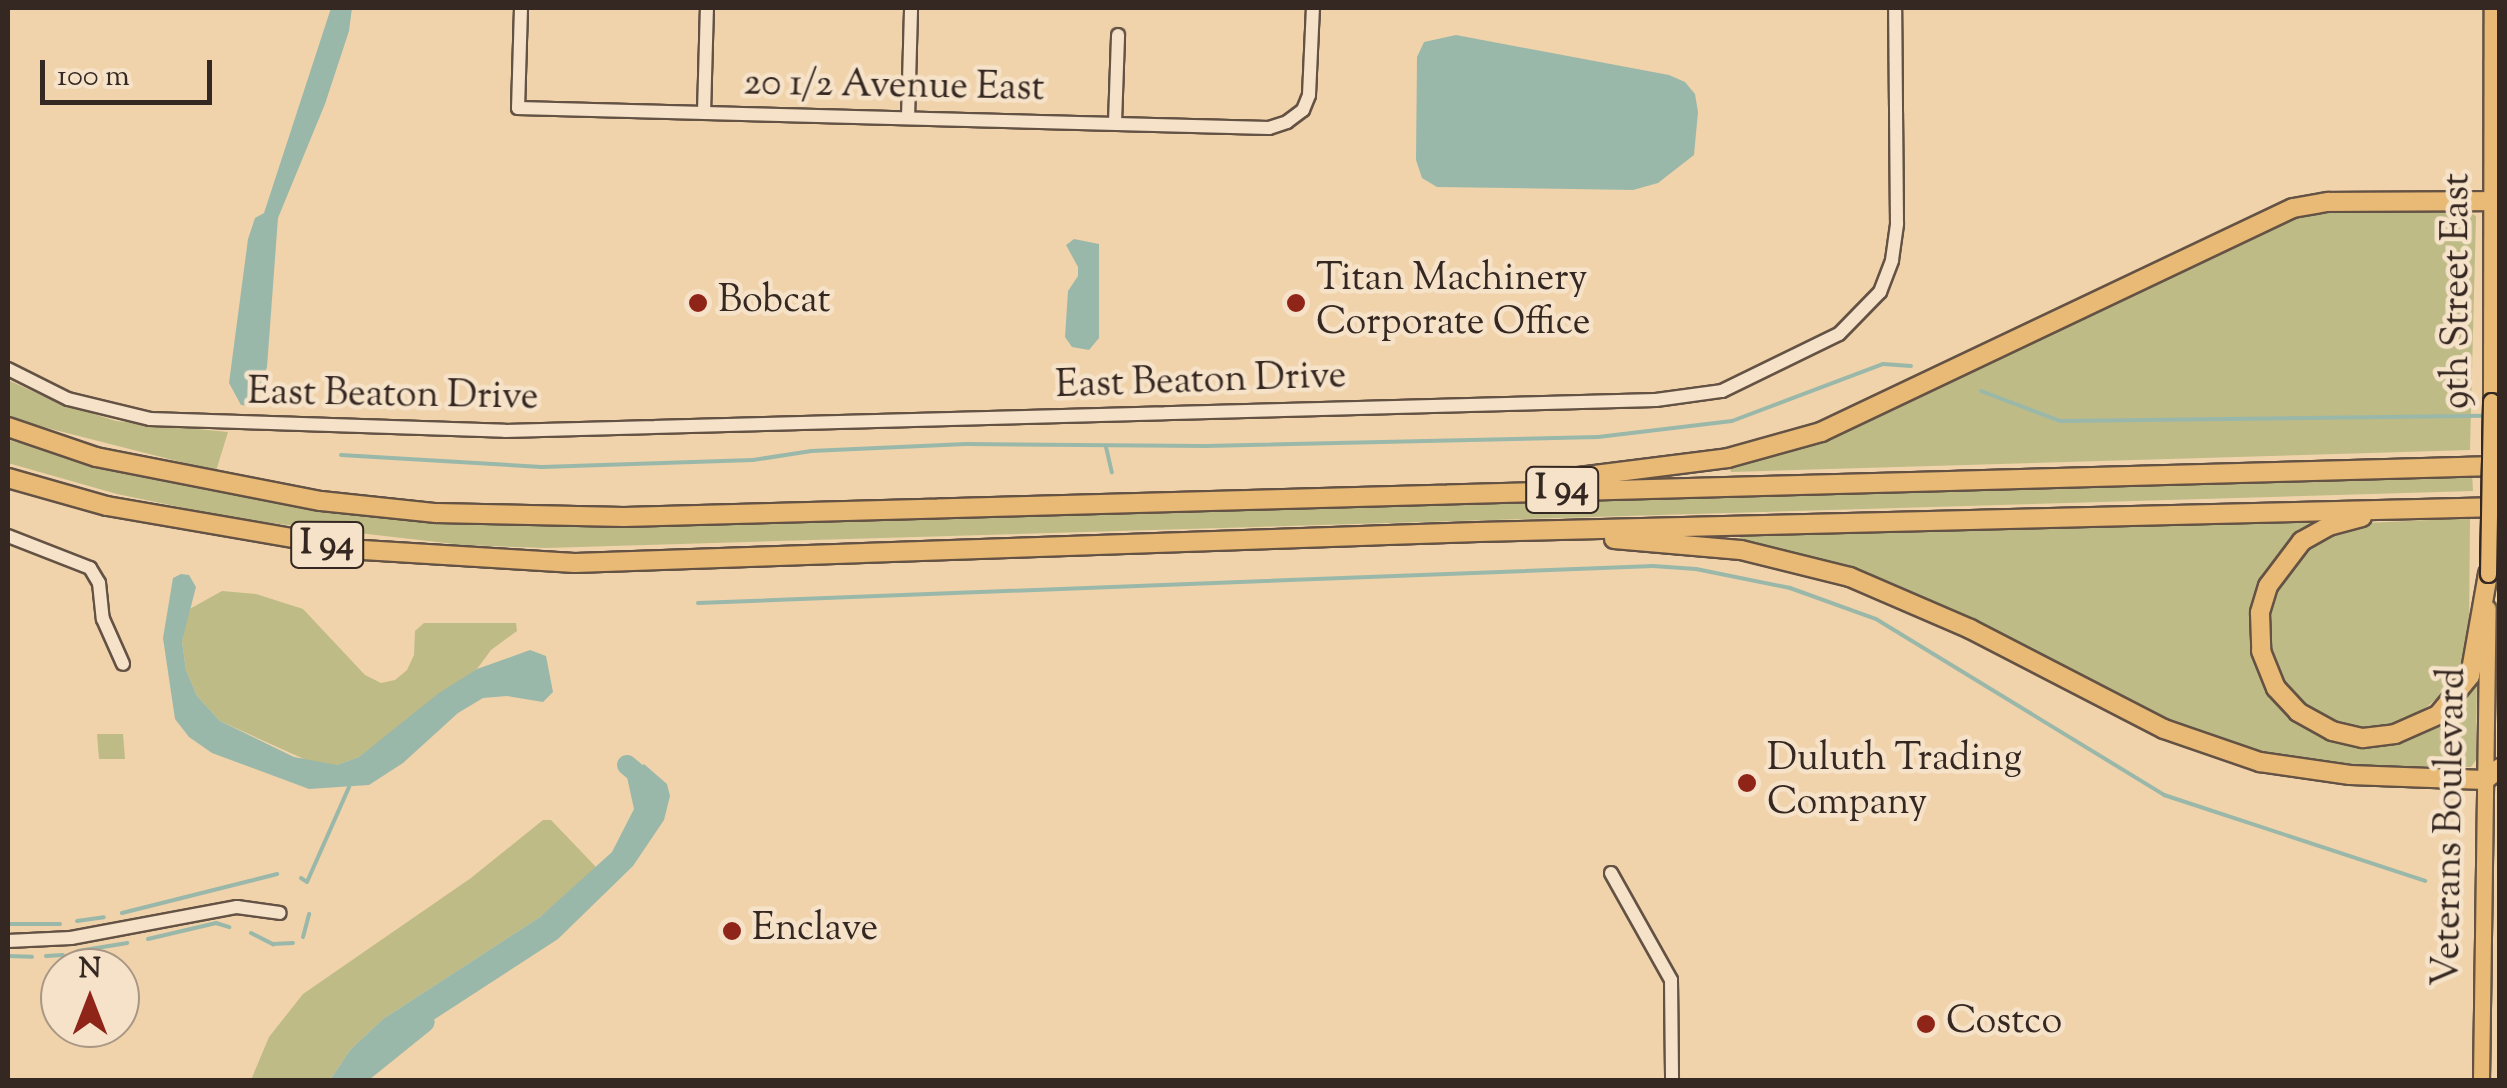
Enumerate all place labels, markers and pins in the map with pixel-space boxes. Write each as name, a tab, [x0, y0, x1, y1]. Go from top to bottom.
place label: Titan Machinery Corporate Office	[1316, 258, 1591, 348]
place label: Bobcat	[718, 280, 830, 326]
marker: Bobcat	[687, 292, 709, 314]
marker: Titan Machinery Corporate Office	[1285, 292, 1307, 314]
place label: Duluth Trading Company	[1767, 738, 2022, 828]
marker: Duluth Trading Company	[1736, 772, 1758, 794]
place label: Enclave	[752, 908, 878, 954]
marker: Enclave	[721, 920, 743, 942]
place label: Costco	[1946, 1001, 2062, 1047]
marker: Costco	[1915, 1013, 1937, 1035]

